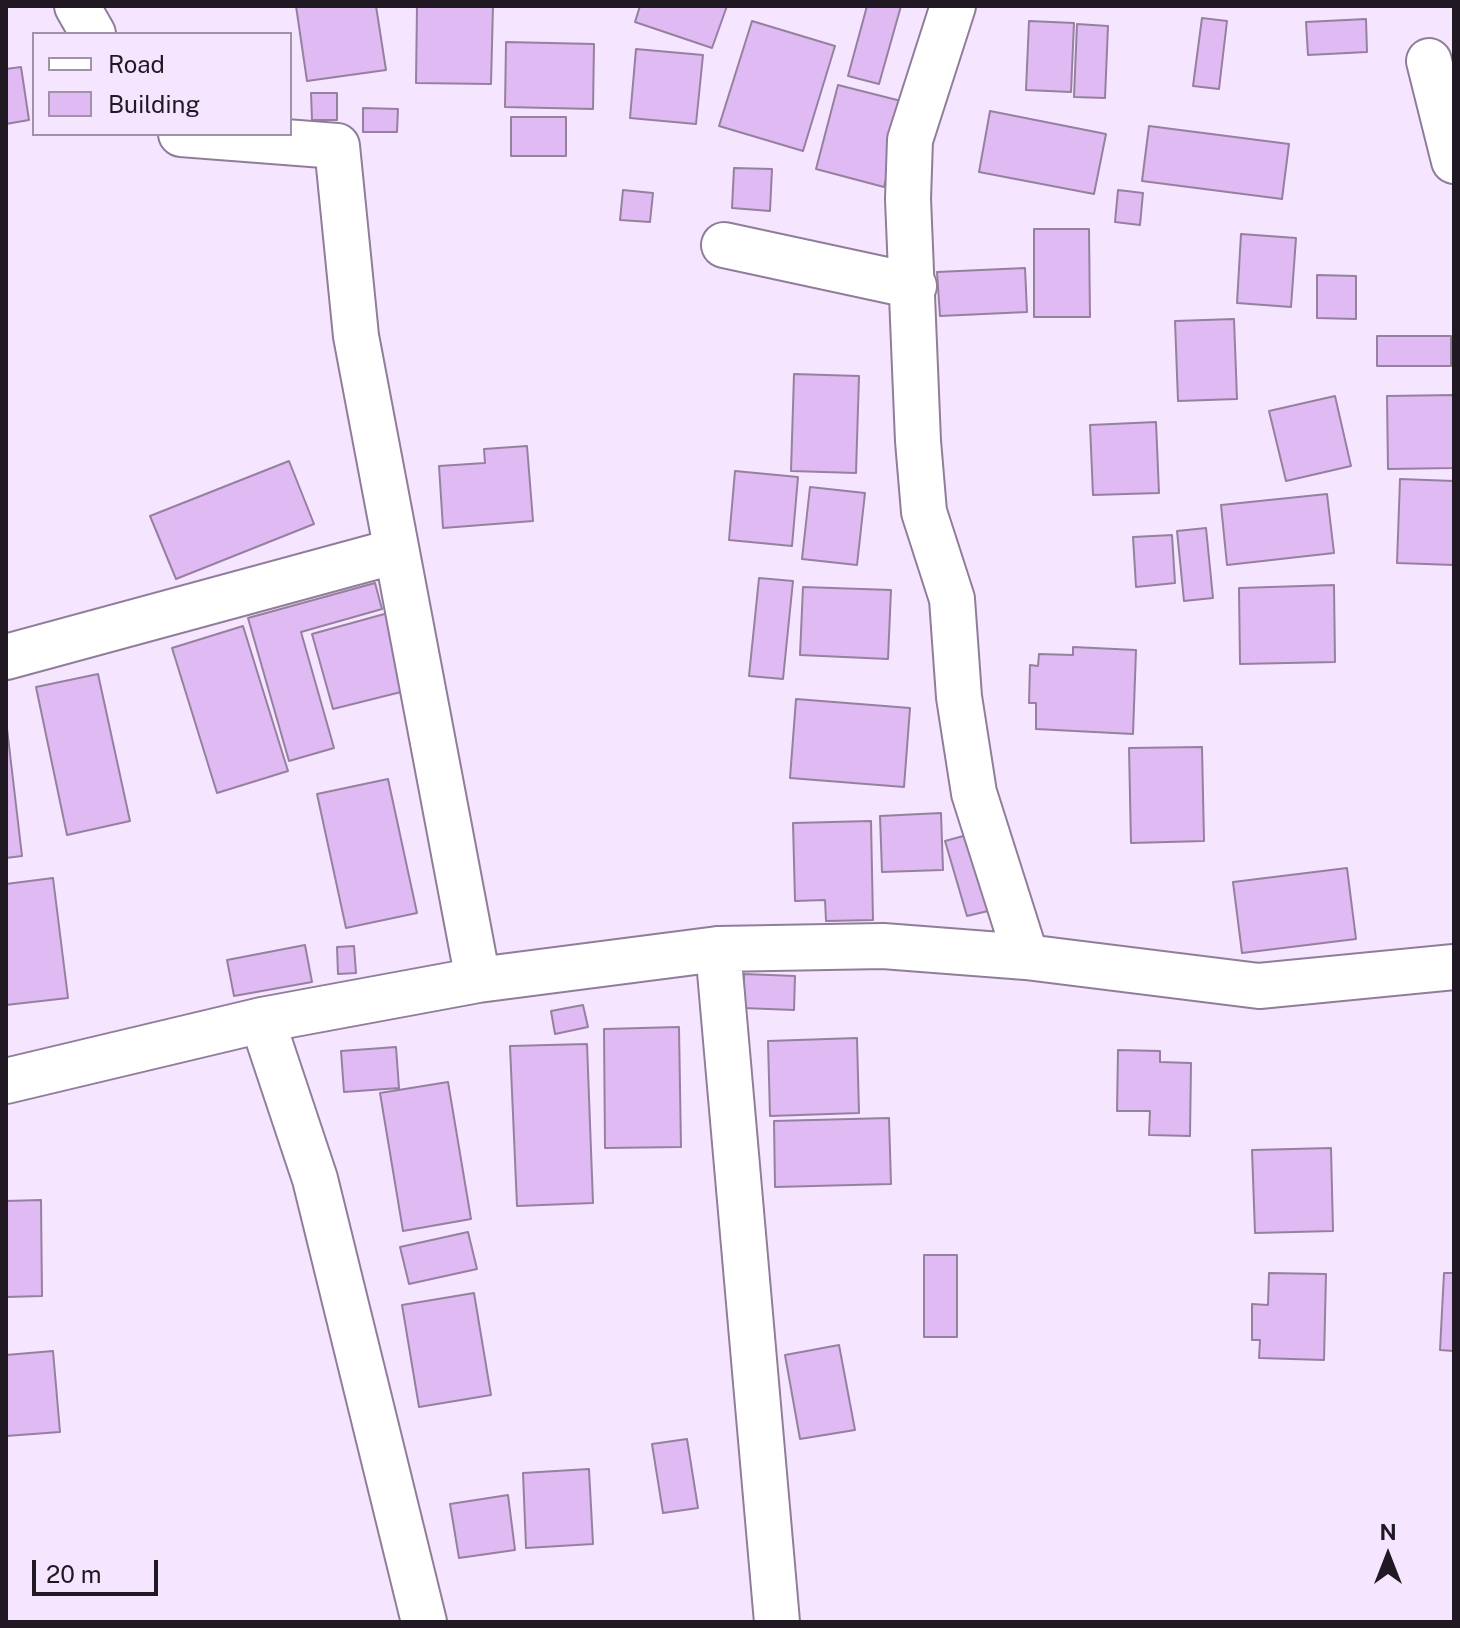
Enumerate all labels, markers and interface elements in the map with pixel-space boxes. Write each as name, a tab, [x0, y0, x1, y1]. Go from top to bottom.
legend	[32, 32, 292, 136]
text: Road	[108, 50, 165, 78]
text: Building	[108, 90, 200, 118]
north arrow	[1348, 1516, 1428, 1596]
text: N	[1379, 1519, 1397, 1545]
scale bar	[36, 1544, 162, 1594]
text: 20 m	[46, 1560, 102, 1588]

